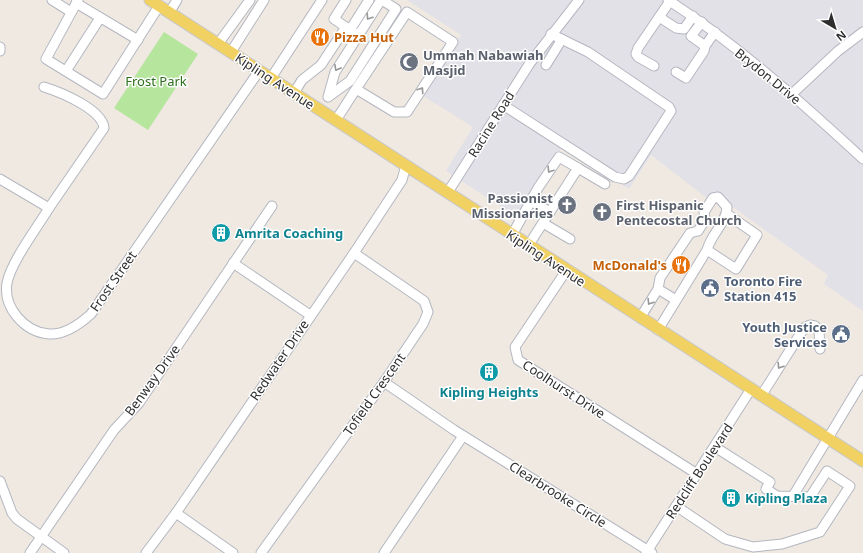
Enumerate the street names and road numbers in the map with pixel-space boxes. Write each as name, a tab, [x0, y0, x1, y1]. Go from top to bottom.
street label: Brydon Drive	[731, 44, 805, 108]
street label: Kipling Avenue	[232, 49, 318, 113]
street label: Racine Road	[464, 87, 518, 161]
street label: Kipling Avenue	[503, 226, 589, 290]
street label: Frost Street	[85, 247, 141, 315]
street label: Redwater Drive	[245, 316, 313, 404]
street label: Benway Drive	[120, 341, 184, 419]
street label: Tofield Crescent	[339, 349, 409, 439]
street label: Coolhurst Drive	[519, 356, 609, 422]
street label: Redcliff Boulevard	[661, 420, 737, 522]
street label: Clearbrooke Circle	[506, 457, 610, 531]

